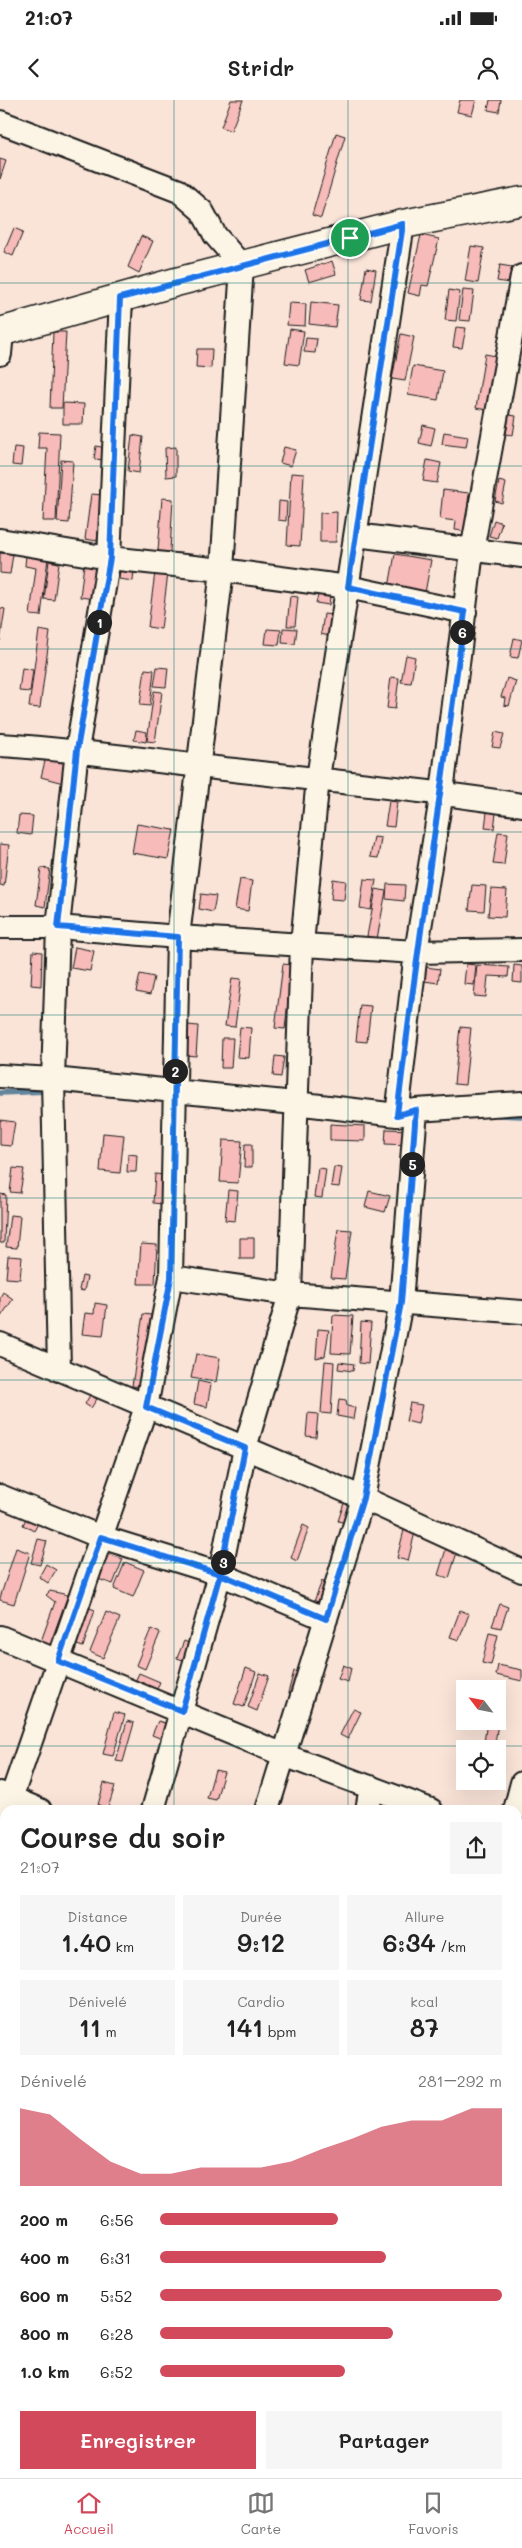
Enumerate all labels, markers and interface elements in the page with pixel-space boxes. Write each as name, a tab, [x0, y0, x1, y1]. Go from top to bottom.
text: 21:07	[25, 5, 73, 30]
text: Stridr	[228, 53, 294, 82]
icon: back	[20, 54, 48, 82]
icon: person	[474, 54, 502, 82]
pin	[329, 217, 371, 259]
icon: arrive	[336, 224, 364, 252]
pin: 1	[86, 610, 112, 634]
text: 1	[96, 613, 103, 632]
pin: 6	[450, 620, 474, 644]
text: 6	[458, 623, 467, 642]
pin: 2	[162, 1058, 188, 1084]
text: 2	[172, 1062, 179, 1081]
pin: 5	[400, 1152, 424, 1176]
text: 5	[408, 1155, 417, 1174]
pin: 3	[210, 1550, 236, 1574]
text: 3	[219, 1553, 228, 1572]
north arrow	[456, 1680, 506, 1730]
map controls	[456, 1680, 506, 1790]
button: locate	[456, 1740, 506, 1790]
text: Course du soir	[20, 1819, 226, 1855]
button: share	[450, 1822, 502, 1874]
text: 21:07	[20, 1856, 60, 1877]
text: Distance	[68, 1907, 128, 1926]
text: Durée	[240, 1907, 282, 1926]
text: Allure	[404, 1907, 444, 1926]
text: 1.40	[61, 1926, 111, 1958]
text: 9:12	[237, 1926, 285, 1958]
text: 6:34	[382, 1926, 436, 1958]
text: km	[111, 1937, 134, 1956]
text: /km	[436, 1937, 466, 1956]
text: Dénivelé	[68, 1992, 127, 2011]
text: Cardio	[237, 1992, 285, 2011]
text: kcal	[410, 1992, 438, 2011]
text: 11	[79, 2011, 101, 2043]
text: 141	[226, 2011, 263, 2043]
text: 87	[410, 2011, 439, 2043]
text: m	[101, 2022, 117, 2041]
text: bpm	[263, 2022, 296, 2041]
text: Dénivelé	[20, 2070, 87, 2091]
text: 281–292 m	[418, 2070, 502, 2091]
text: 200 m	[20, 2209, 68, 2230]
text: 6:56	[100, 2209, 134, 2230]
text: 400 m	[20, 2247, 69, 2268]
text: 6:31	[100, 2247, 131, 2268]
text: 600 m	[20, 2285, 69, 2306]
text: 5:52	[100, 2285, 133, 2306]
text: 800 m	[20, 2323, 69, 2344]
text: 6:28	[100, 2323, 133, 2344]
text: 1.0 km	[20, 2361, 69, 2382]
text: 6:52	[100, 2361, 133, 2382]
button: Enregistrer	[20, 2411, 256, 2469]
button: Partager	[266, 2411, 502, 2469]
tab: Accueil	[63, 2489, 114, 2538]
tab: Carte	[241, 2489, 281, 2538]
tab: Favoris	[408, 2489, 459, 2538]

